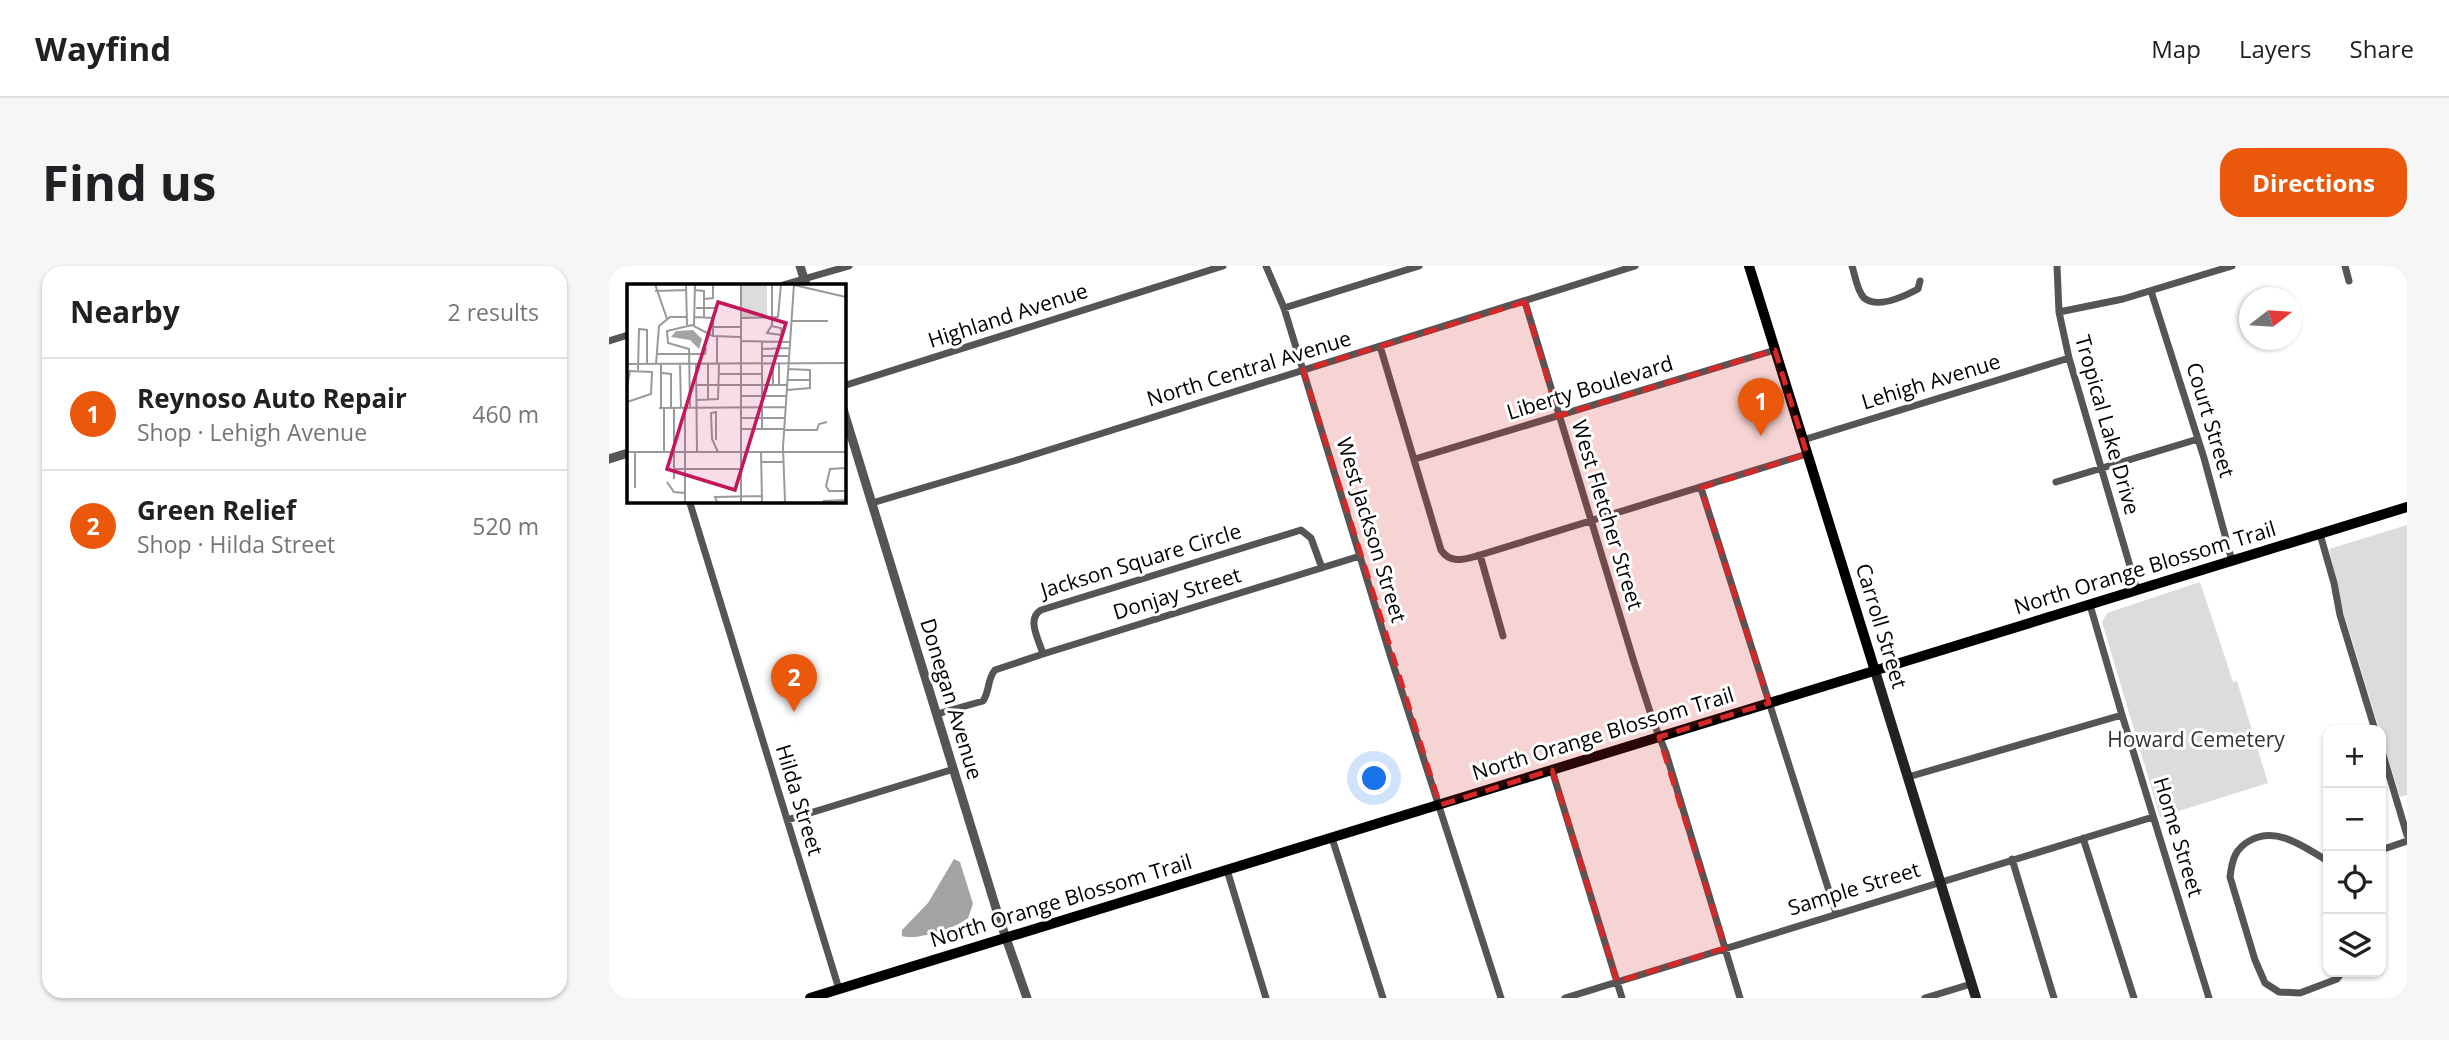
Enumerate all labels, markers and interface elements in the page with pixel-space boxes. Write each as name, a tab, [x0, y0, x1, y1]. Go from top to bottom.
text: Wayfind	[35, 26, 171, 71]
text: Map	[2151, 32, 2201, 65]
text: Layers	[2239, 32, 2312, 65]
text: Share	[2350, 32, 2414, 65]
button: Directions	[2220, 148, 2407, 217]
text: Find us	[42, 149, 216, 215]
street label: Highland Avenue	[924, 276, 1091, 354]
inset map	[627, 284, 845, 502]
north arrow	[2239, 287, 2302, 350]
text: Nearby	[70, 291, 180, 332]
text: 2 results	[448, 296, 539, 328]
street label: North Central Avenue	[1143, 324, 1354, 412]
street label: Tropical Lake Drive	[2069, 332, 2147, 518]
street label: Lehigh Avenue	[1858, 347, 2004, 415]
street label: Liberty Boulevard	[1503, 348, 1676, 426]
street label: Court Street	[2180, 359, 2242, 481]
pin: 1	[1738, 378, 1784, 436]
text: Reynoso Auto Repair	[137, 380, 407, 416]
text: 1	[86, 398, 100, 430]
text: 460 m	[472, 398, 539, 430]
text: Shop · Lehigh Avenue	[137, 416, 367, 448]
street label: West Fletcher Street	[1566, 416, 1650, 613]
street label: West Jackson Street	[1330, 434, 1413, 626]
text: Green Relief	[137, 492, 296, 528]
text: 2	[86, 510, 100, 542]
text: 520 m	[472, 510, 539, 542]
street label: North Orange Blossom Trail	[2010, 514, 2279, 620]
street label: Jackson Square Circle	[1035, 516, 1244, 604]
text: Shop · Hilda Street	[137, 528, 335, 560]
street label: Donjay Street	[1109, 560, 1244, 626]
street label: Carroll Street	[1850, 560, 1914, 692]
street label: Donegan Avenue	[914, 615, 990, 783]
pin: 2	[771, 654, 817, 712]
street label: North Orange Blossom Trail	[1468, 680, 1737, 786]
park label: Howard Cemetery	[2107, 725, 2285, 753]
map controls	[2323, 725, 2386, 977]
button: +	[2323, 725, 2386, 788]
street label: Hilda Street	[770, 741, 830, 859]
your location	[1357, 761, 1391, 795]
street label: Home Street	[2148, 774, 2210, 900]
button: −	[2323, 788, 2386, 851]
street label: North Orange Blossom Trail	[926, 847, 1195, 953]
button: locate	[2323, 851, 2386, 914]
street label: Sample Street	[1784, 855, 1923, 921]
button: layers	[2323, 914, 2386, 977]

